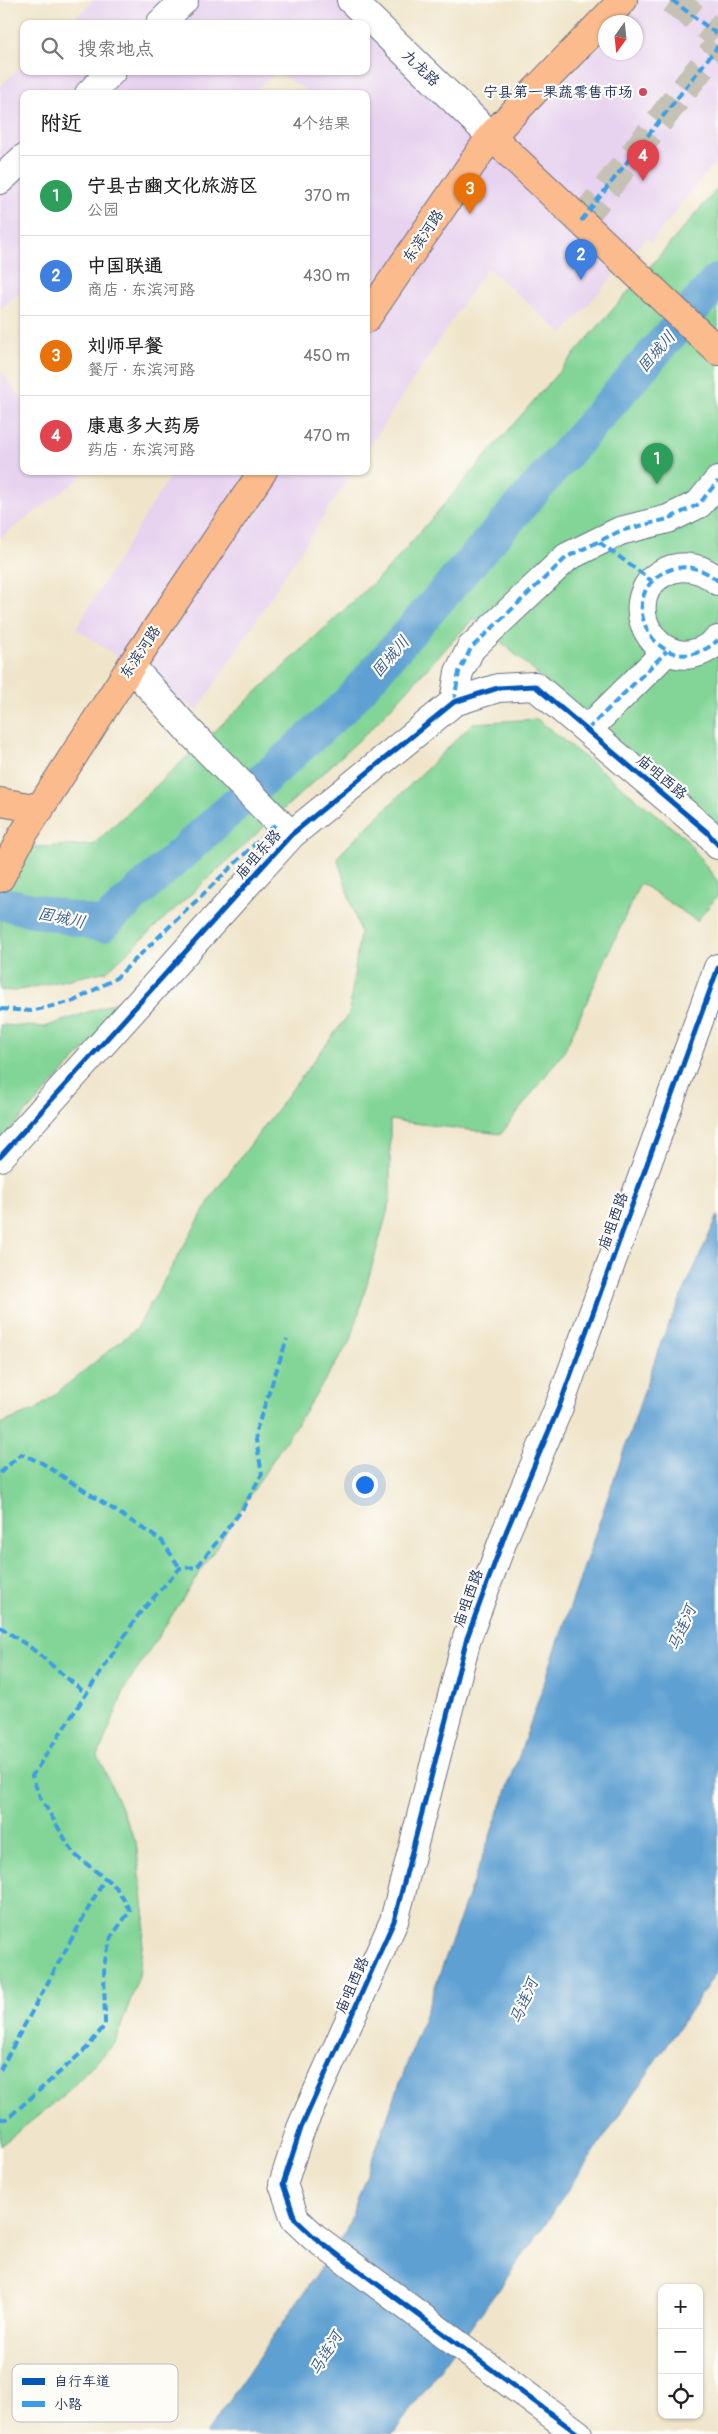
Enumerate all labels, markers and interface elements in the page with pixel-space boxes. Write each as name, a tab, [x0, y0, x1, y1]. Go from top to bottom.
north arrow	[598, 15, 643, 60]
search box	[20, 20, 370, 75]
icon: search	[38, 34, 66, 62]
text: 搜索地点	[78, 37, 154, 61]
street label: 九龙路	[398, 46, 443, 91]
place label: 宁县第一果蔬零售市场	[483, 83, 633, 102]
marker: 宁县第一果蔬零售市场	[637, 86, 649, 98]
text: 附近	[40, 110, 82, 137]
text: 4个结果	[293, 114, 350, 134]
pin: 4	[627, 140, 659, 181]
pin: 3	[454, 173, 486, 214]
text: 宁县古豳文化旅游区	[87, 174, 258, 198]
text: 1	[53, 186, 59, 206]
text: 370 m	[304, 186, 350, 206]
text: 公园	[87, 200, 119, 220]
street label: 东滨河路	[399, 206, 448, 266]
pin: 2	[565, 239, 597, 280]
text: 中国联通	[87, 254, 163, 278]
text: 2	[52, 266, 60, 286]
text: 430 m	[303, 266, 350, 286]
text: 商店 · 东滨河路	[87, 280, 195, 300]
water label: 固城川	[633, 326, 681, 376]
text: 刘师早餐	[87, 334, 163, 358]
text: 3	[52, 346, 60, 366]
text: 450 m	[303, 346, 350, 366]
text: 餐厅 · 东滨河路	[87, 360, 195, 380]
text: 康惠多大药房	[87, 414, 201, 438]
text: 4	[51, 426, 61, 446]
text: 470 m	[304, 426, 350, 446]
text: 药店 · 东滨河路	[87, 440, 195, 460]
pin: 1	[641, 443, 673, 484]
street label: 东滨河路	[116, 622, 165, 682]
water label: 固城川	[367, 631, 415, 681]
street label: 庙咀西路	[633, 751, 691, 804]
street label: 庙咀东路	[231, 826, 286, 883]
water label: 固城川	[36, 903, 88, 933]
street label: 庙咀西路	[594, 1190, 633, 1253]
your location	[352, 1472, 378, 1498]
street label: 庙咀西路	[449, 1567, 488, 1630]
water label: 马连河	[663, 1600, 702, 1654]
street label: 庙咀西路	[332, 1954, 373, 2016]
water label: 马连河	[505, 1973, 544, 2027]
map controls	[658, 2284, 703, 2419]
button: +	[658, 2284, 703, 2329]
water label: 马连河	[305, 2325, 348, 2379]
button: −	[658, 2329, 703, 2374]
legend	[12, 2364, 178, 2422]
text: 自行车道	[54, 2373, 110, 2390]
button: locate	[658, 2374, 703, 2419]
text: 小路	[54, 2396, 82, 2413]

